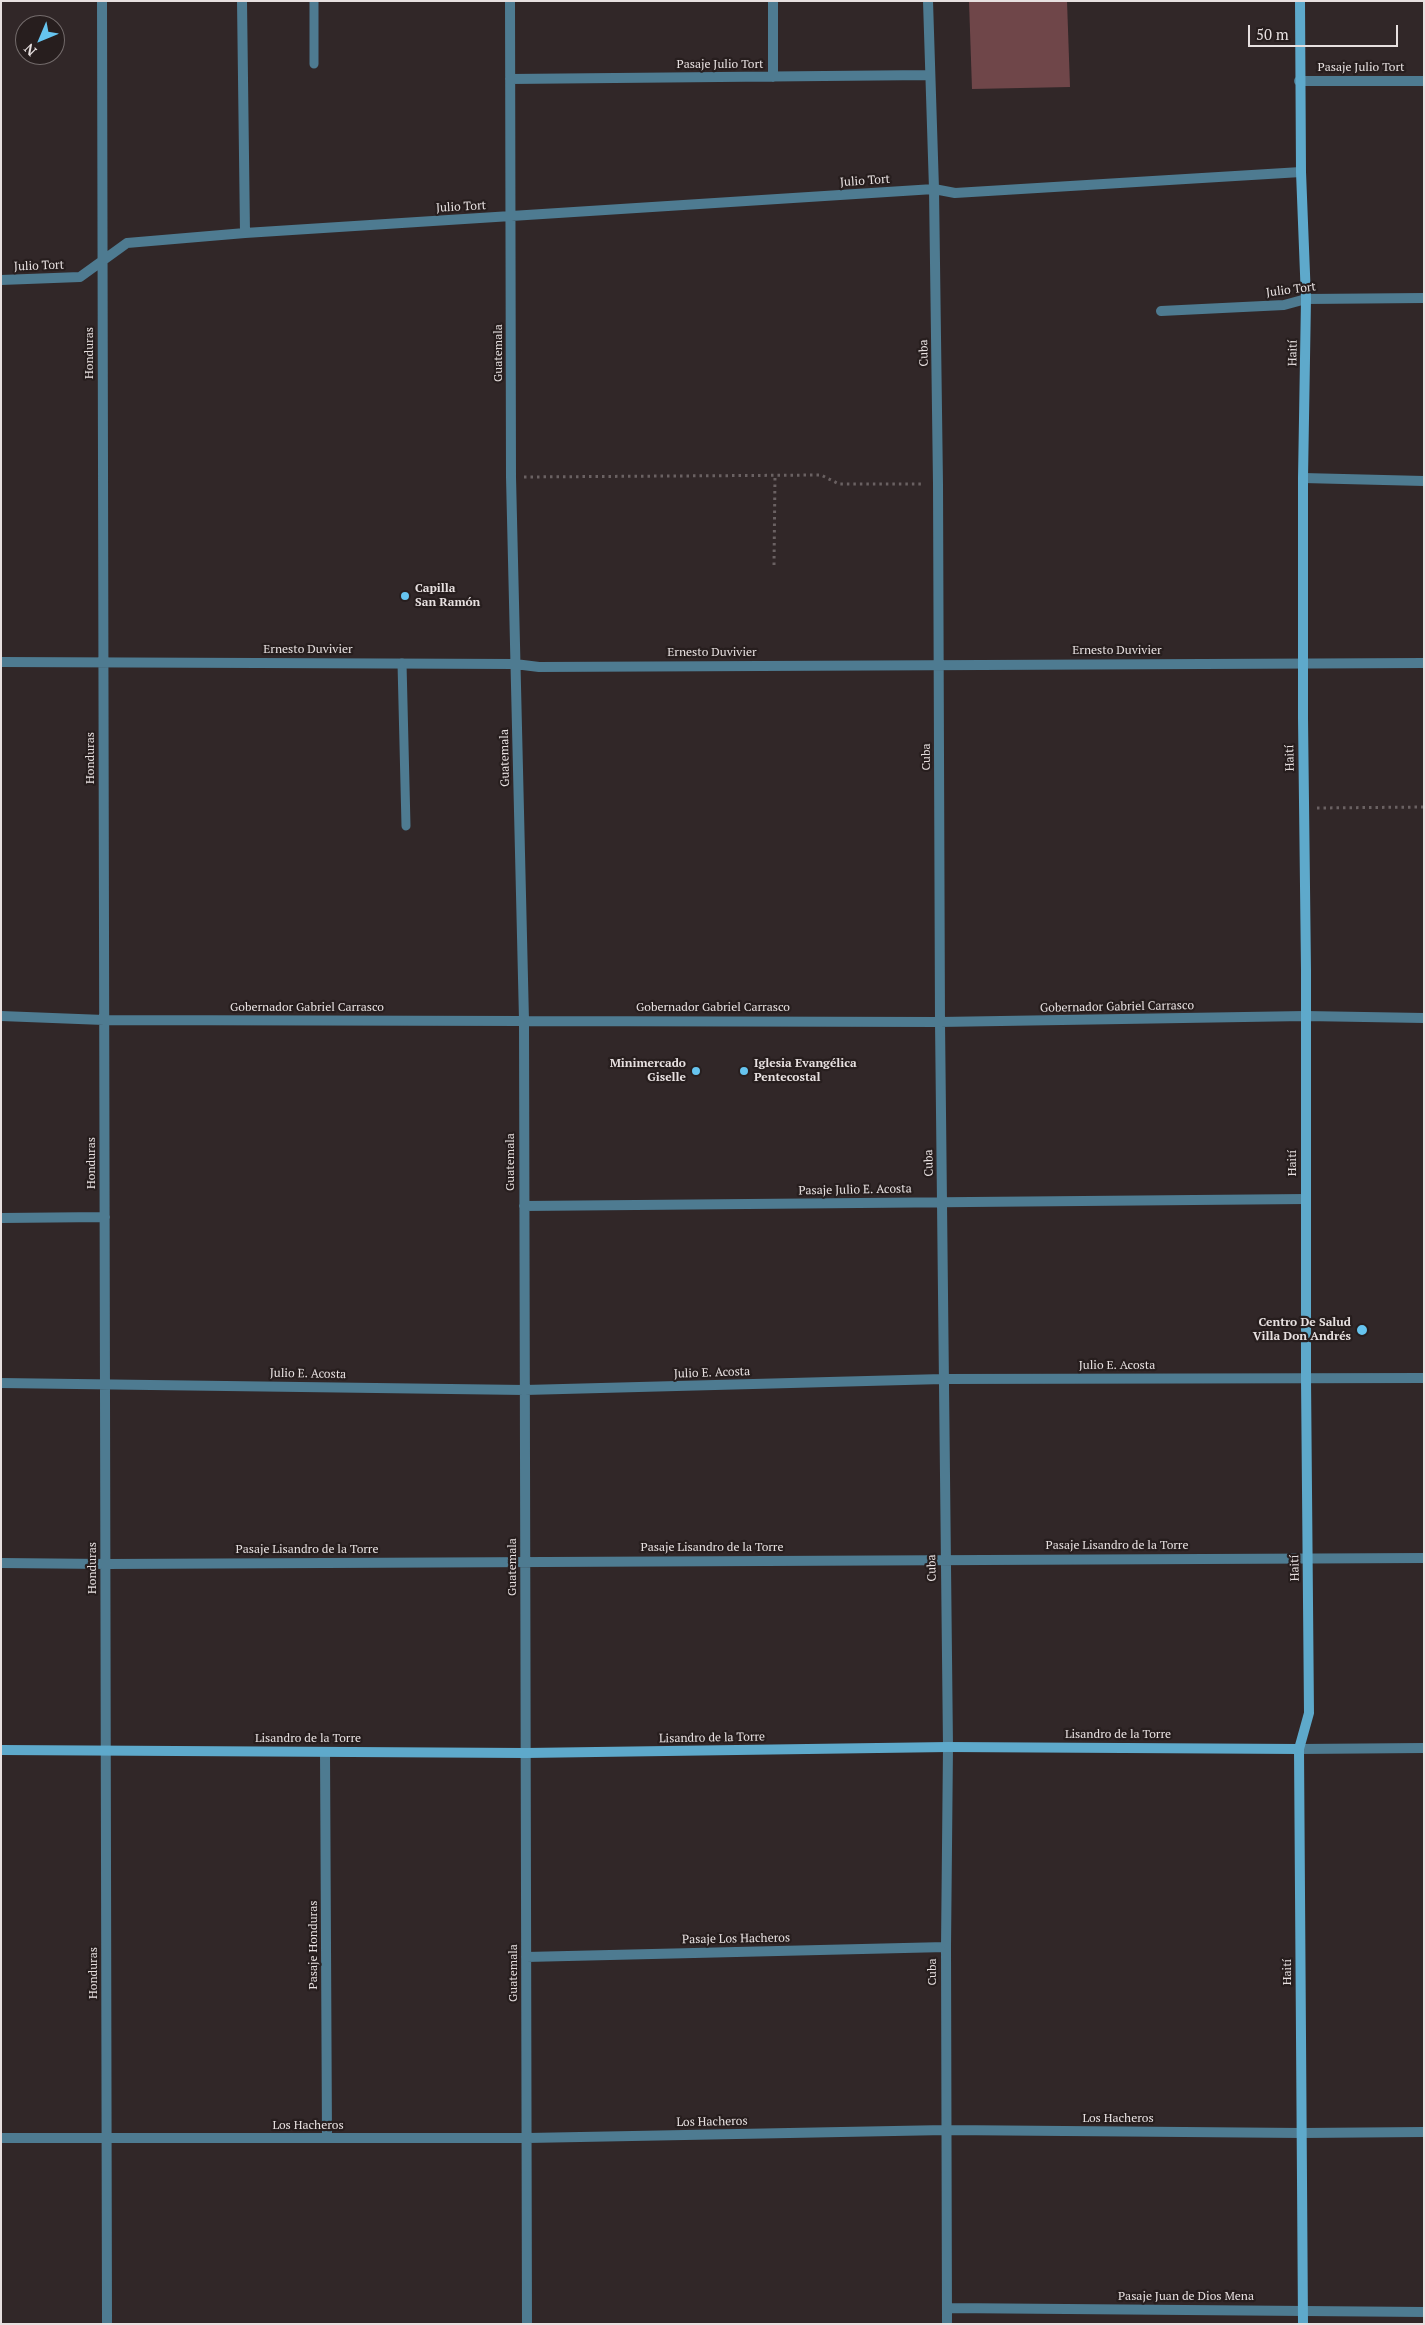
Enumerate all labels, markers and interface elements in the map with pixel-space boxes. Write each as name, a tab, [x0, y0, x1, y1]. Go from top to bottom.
north arrow	[15, 15, 65, 65]
scale bar	[1250, 15, 1400, 47]
text: 50 m	[1256, 24, 1289, 44]
text: N	[19, 40, 40, 61]
street label: Pasaje Julio Tort	[677, 58, 763, 72]
street label: Pasaje Julio Tort	[1318, 61, 1404, 75]
street label: Julio Tort	[839, 172, 891, 190]
street label: Julio Tort	[436, 198, 486, 216]
street label: Julio Tort	[14, 258, 64, 274]
street label: Julio Tort	[1265, 280, 1317, 300]
street label: Guatemala	[492, 324, 506, 382]
street label: Honduras	[83, 327, 97, 379]
street label: Cuba	[917, 339, 931, 367]
street label: Haití	[1286, 340, 1300, 366]
place label: Capilla San Ramón	[415, 582, 480, 610]
marker: Capilla San Ramón	[399, 590, 411, 602]
street label: Ernesto Duvivier	[263, 643, 353, 657]
street label: Ernesto Duvivier	[1072, 644, 1162, 658]
street label: Ernesto Duvivier	[667, 646, 757, 660]
street label: Guatemala	[497, 729, 513, 787]
street label: Honduras	[84, 732, 98, 784]
street label: Cuba	[920, 743, 934, 771]
street label: Haití	[1283, 745, 1297, 771]
street label: Gobernador Gabriel Carrasco	[1040, 998, 1194, 1016]
street label: Gobernador Gabriel Carrasco	[230, 1001, 384, 1015]
street label: Gobernador Gabriel Carrasco	[636, 1001, 790, 1015]
place label: Minimercado Giselle	[610, 1057, 686, 1085]
place label: Iglesia Evangélica Pentecostal	[754, 1057, 857, 1085]
marker: Minimercado Giselle	[690, 1065, 702, 1077]
marker: Iglesia Evangélica Pentecostal	[738, 1065, 750, 1077]
street label: Guatemala	[504, 1133, 518, 1191]
street label: Honduras	[85, 1137, 99, 1189]
street label: Cuba	[922, 1149, 936, 1177]
street label: Haití	[1286, 1150, 1300, 1176]
street label: Pasaje Julio E. Acosta	[798, 1182, 912, 1198]
place label: Centro De Salud Villa Don Andrés	[1253, 1316, 1351, 1344]
marker: Centro De Salud Villa Don Andrés	[1355, 1323, 1369, 1337]
street label: Julio E. Acosta	[1079, 1359, 1155, 1373]
street label: Julio E. Acosta	[674, 1364, 750, 1382]
street label: Julio E. Acosta	[270, 1366, 346, 1382]
street label: Guatemala	[506, 1538, 520, 1596]
street label: Pasaje Lisandro de la Torre	[1045, 1539, 1189, 1553]
street label: Pasaje Lisandro de la Torre	[640, 1541, 784, 1555]
street label: Honduras	[86, 1542, 100, 1594]
street label: Pasaje Lisandro de la Torre	[235, 1543, 379, 1557]
street label: Cuba	[925, 1554, 939, 1582]
street label: Haití	[1288, 1555, 1302, 1581]
street label: Lisandro de la Torre	[1065, 1728, 1171, 1742]
street label: Lisandro de la Torre	[659, 1730, 765, 1746]
street label: Lisandro de la Torre	[255, 1732, 361, 1746]
street label: Pasaje Honduras	[307, 1901, 321, 1989]
street label: Pasaje Los Hacheros	[682, 1931, 790, 1947]
street label: Guatemala	[507, 1944, 521, 2002]
street label: Honduras	[87, 1947, 101, 1999]
street label: Cuba	[926, 1958, 940, 1986]
street label: Haití	[1281, 1959, 1295, 1985]
street label: Los Hacheros	[1082, 2112, 1154, 2126]
street label: Los Hacheros	[676, 2114, 748, 2130]
street label: Los Hacheros	[272, 2119, 344, 2133]
street label: Pasaje Juan de Dios Mena	[1118, 2290, 1254, 2304]

